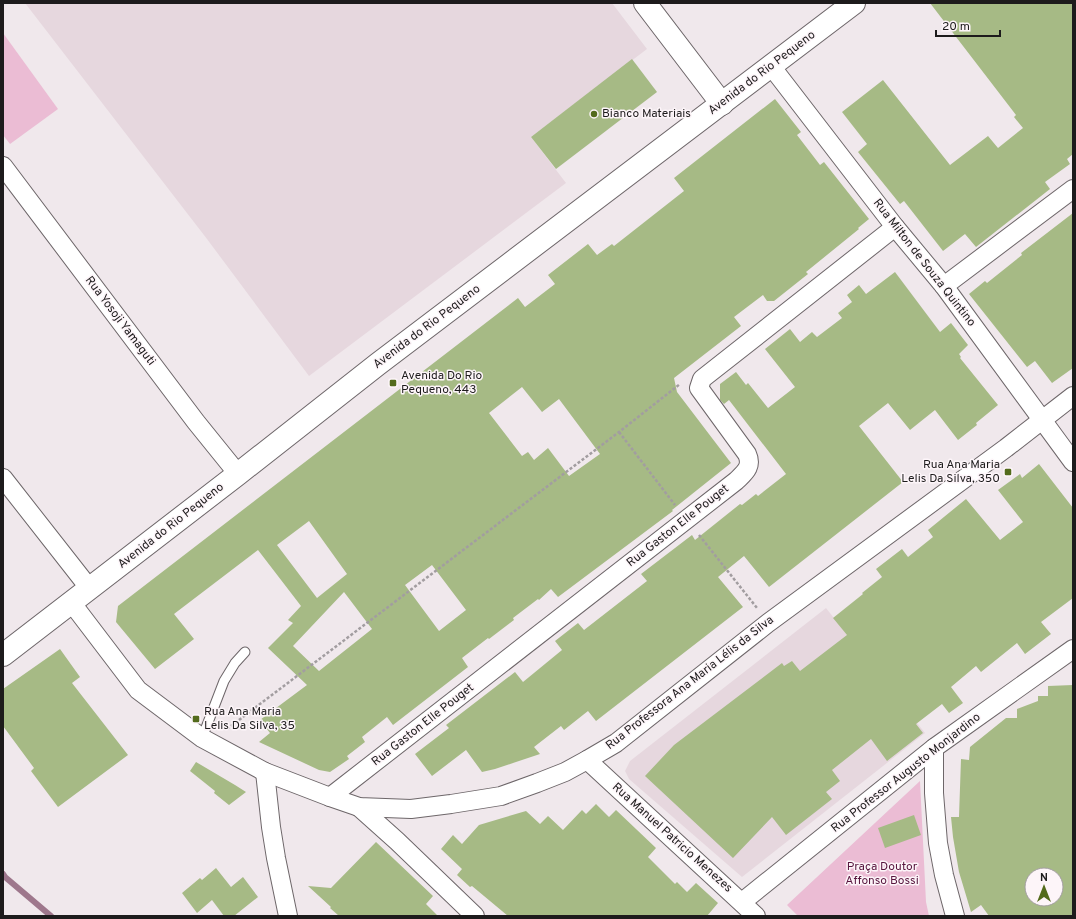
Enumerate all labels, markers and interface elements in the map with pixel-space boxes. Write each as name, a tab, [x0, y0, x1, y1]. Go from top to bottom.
scale bar	[936, 12, 1000, 38]
text: 20 m	[942, 19, 970, 35]
street label: Avenida do Rio Pequeno	[705, 27, 819, 119]
place label: Bianco Materiais	[602, 106, 691, 122]
marker: Bianco Materiais	[589, 109, 599, 119]
street label: Rua Milton de Souza Quintino	[869, 196, 979, 330]
street label: Rua Yosoji Yamaguti	[81, 273, 159, 369]
street label: Avenida do Rio Pequeno	[370, 281, 484, 373]
place label: Avenida Do Rio Pequeno, 443	[401, 368, 482, 398]
marker: Avenida Do Rio Pequeno, 443	[388, 378, 398, 388]
place label: Rua Ana Maria Lelis Da Silva, 350	[901, 457, 1000, 487]
marker: Rua Ana Maria Lelis Da Silva, 350	[1003, 467, 1013, 477]
street label: Avenida do Rio Pequeno	[115, 479, 228, 573]
street label: Rua Gaston Elle Pouget	[624, 481, 732, 571]
street label: Rua Professora Ana Maria Lélis da Silva	[603, 612, 777, 754]
street label: Rua Gaston Elle Pouget	[369, 680, 477, 770]
place label: Rua Ana Maria Lelis Da Silva, 35	[204, 704, 295, 734]
street label: Rua Professor Augusto Monjardino	[828, 709, 984, 836]
marker: Rua Ana Maria Lelis Da Silva, 35	[191, 714, 201, 724]
street label: Rua Manuel Patricio Menezes	[608, 780, 736, 896]
park label: Praça Doutor Affonso Bossi	[845, 859, 919, 889]
north arrow	[1024, 867, 1064, 907]
text: N	[1040, 871, 1048, 885]

